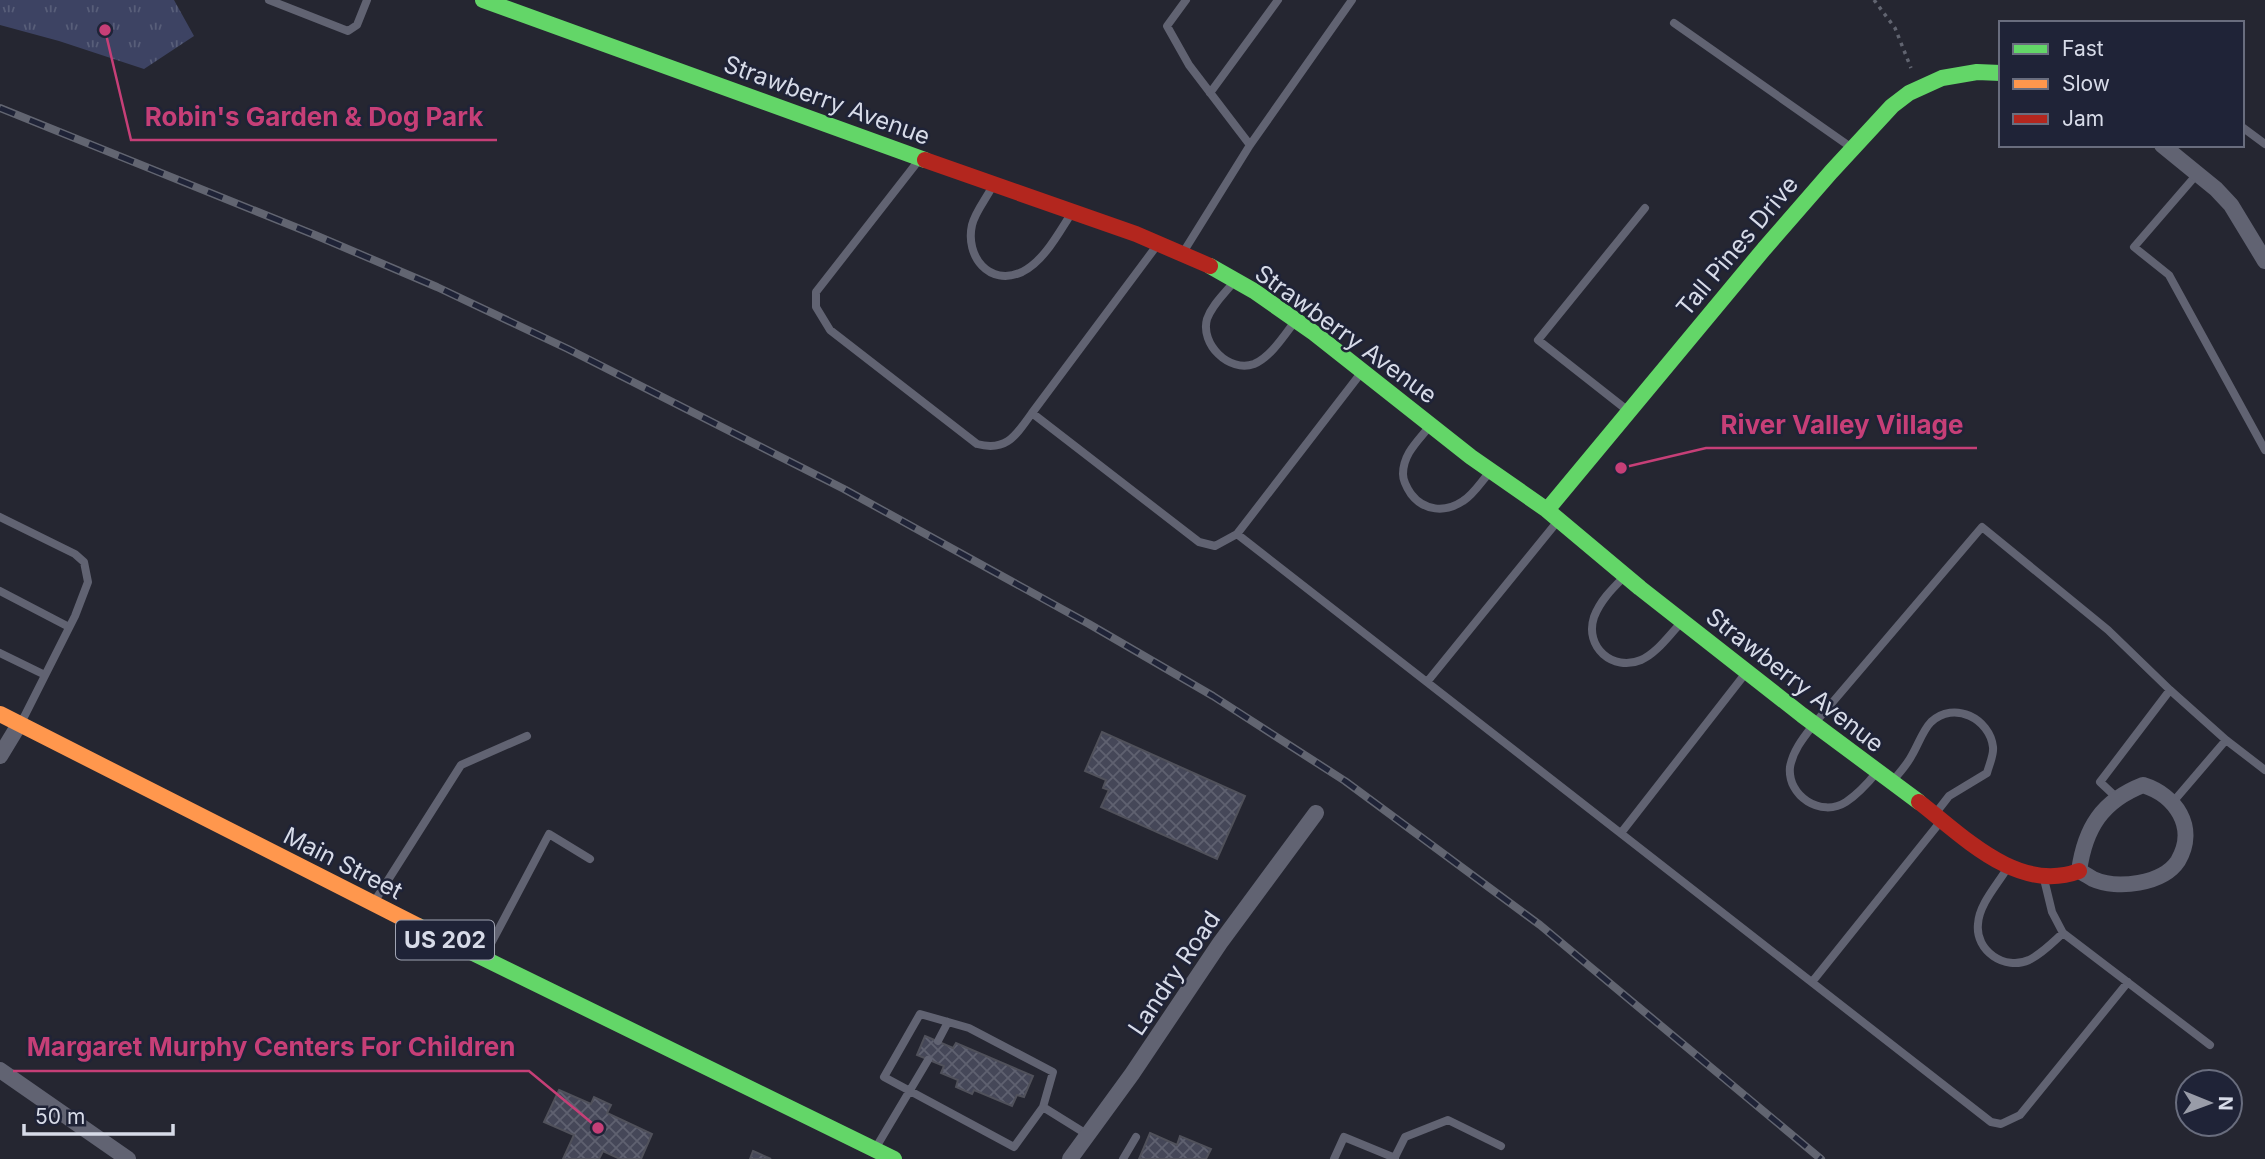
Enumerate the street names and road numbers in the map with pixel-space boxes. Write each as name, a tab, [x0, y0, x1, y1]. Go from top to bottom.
street label: Strawberry Avenue	[720, 49, 934, 151]
street label: Tall Pines Drive	[1670, 170, 1804, 322]
street label: Strawberry Avenue	[1250, 258, 1442, 410]
street label: Strawberry Avenue	[1700, 602, 1890, 758]
street label: Main Street	[279, 821, 407, 905]
street label: Landry Road	[1122, 905, 1226, 1041]
road number: US 202	[396, 920, 494, 959]

